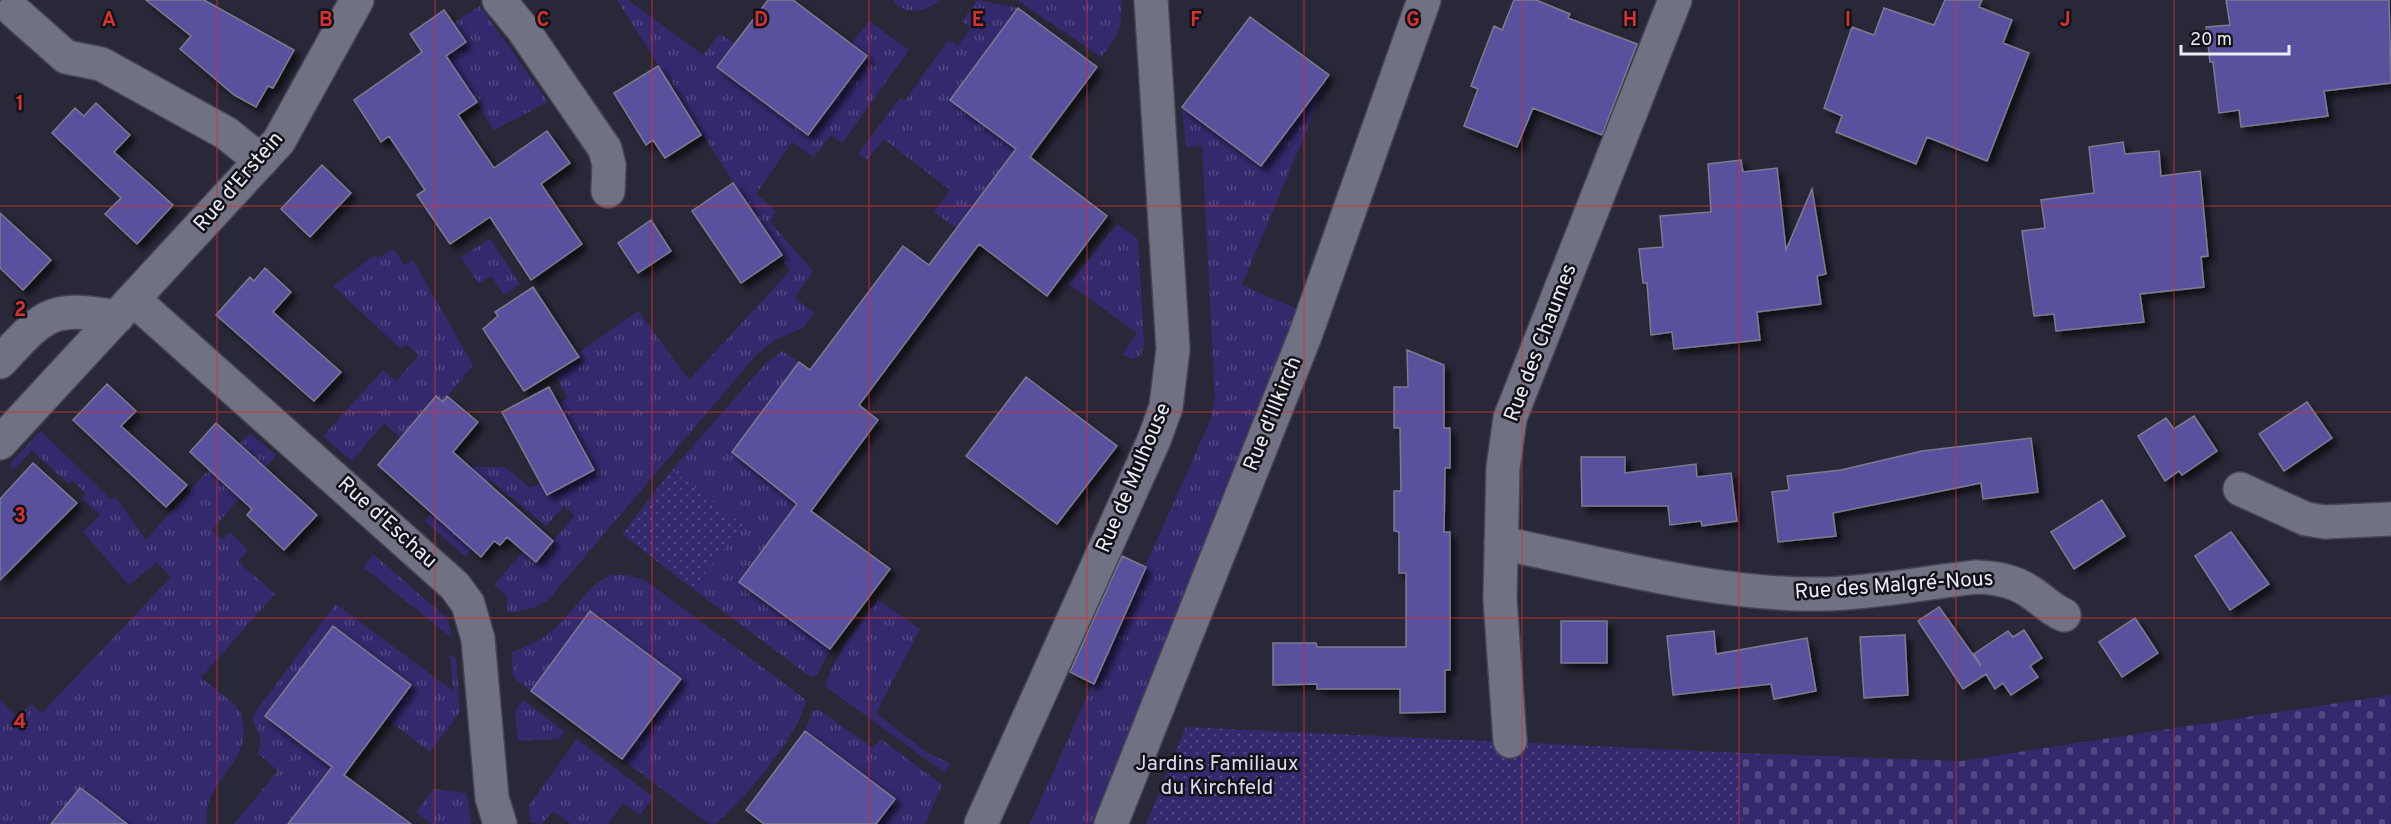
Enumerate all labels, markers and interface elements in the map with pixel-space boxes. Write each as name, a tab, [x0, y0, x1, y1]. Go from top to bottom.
text: A	[102, 8, 116, 34]
text: B	[319, 8, 333, 34]
text: C	[537, 8, 549, 34]
text: D	[754, 8, 768, 34]
text: E	[972, 8, 984, 34]
text: F	[1190, 8, 1202, 34]
text: G	[1406, 8, 1420, 34]
text: H	[1623, 8, 1637, 34]
text: I	[1845, 8, 1851, 34]
text: J	[2059, 8, 2071, 34]
scale bar	[2181, 18, 2289, 56]
text: 20 m	[2190, 29, 2232, 52]
text: 1	[16, 92, 24, 118]
street label: Rue d'Erstein	[188, 126, 290, 238]
street label: Rue des Chaumes	[1498, 260, 1584, 426]
text: 2	[14, 298, 26, 324]
street label: Rue d'Illkirch	[1238, 353, 1308, 475]
street label: Rue de Mulhouse	[1090, 399, 1178, 557]
street label: Rue d'Eschau	[332, 471, 442, 575]
text: 3	[14, 504, 26, 530]
street label: Rue des Malgré-Nous	[1794, 566, 1994, 606]
text: 4	[14, 710, 26, 736]
park label: Jardins Familiaux du Kirchfeld	[1135, 751, 1299, 802]

